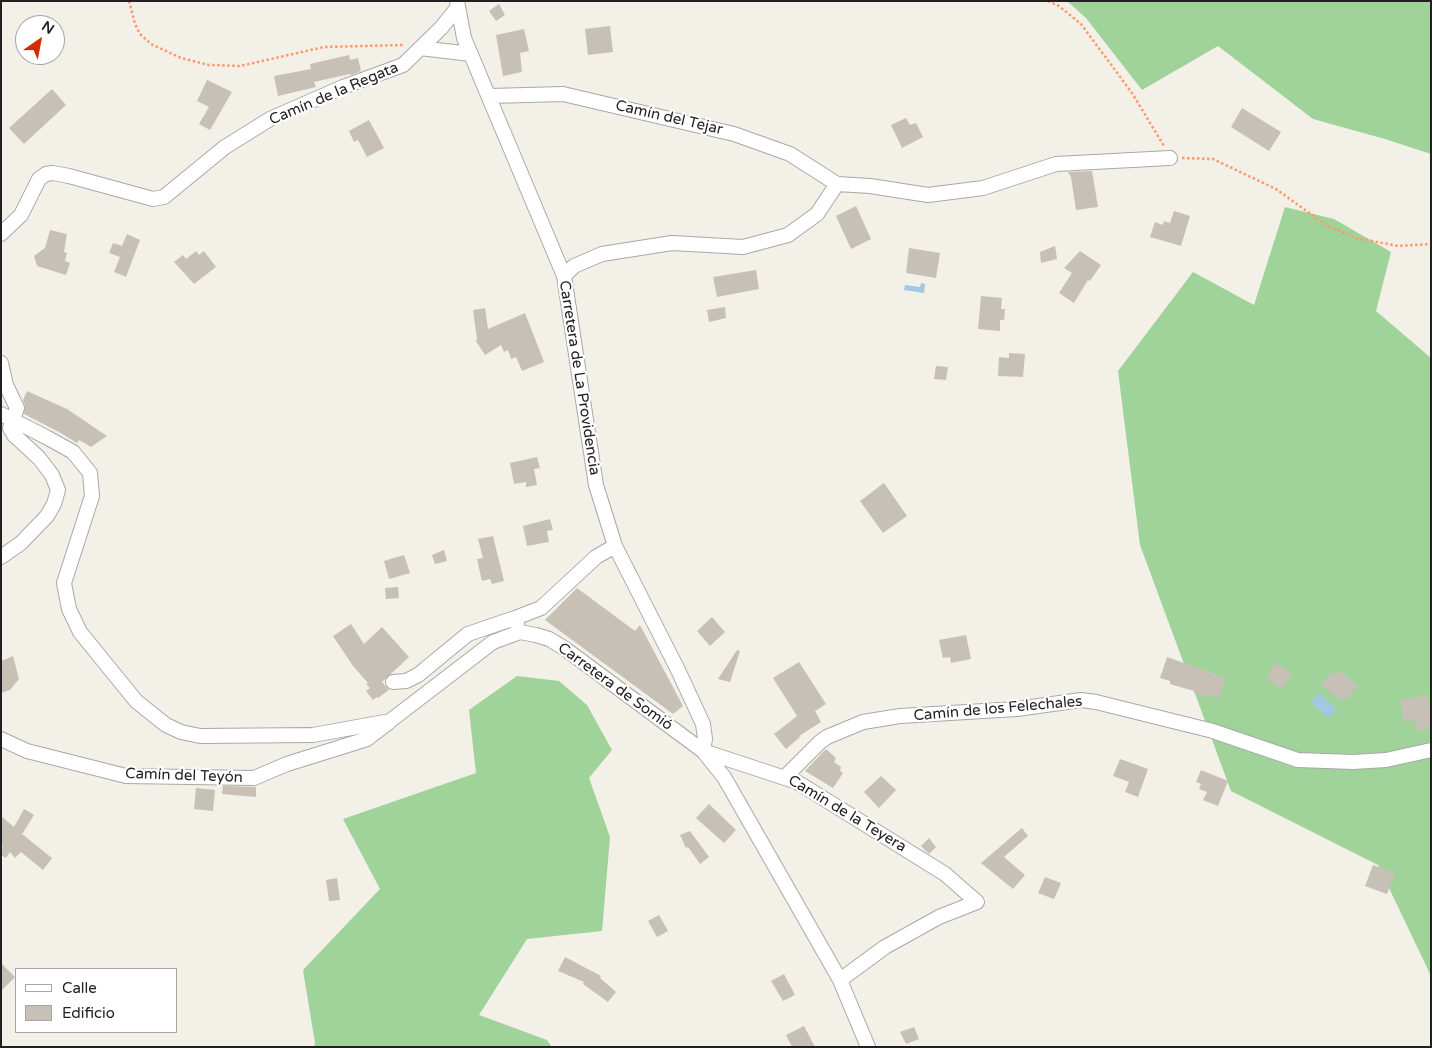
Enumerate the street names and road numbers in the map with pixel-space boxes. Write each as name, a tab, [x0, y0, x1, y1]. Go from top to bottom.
street label: Camín de la Regata	[267, 59, 401, 129]
street label: Camín del Tejar	[614, 97, 724, 139]
street label: Carretera de La Providencia	[555, 279, 603, 477]
street label: Carretera de Somió	[554, 639, 676, 735]
street label: Camín de los Felechales	[913, 693, 1083, 725]
street label: Camín del Teyón	[125, 765, 243, 787]
street label: Camín de la Teyera	[785, 772, 909, 856]

